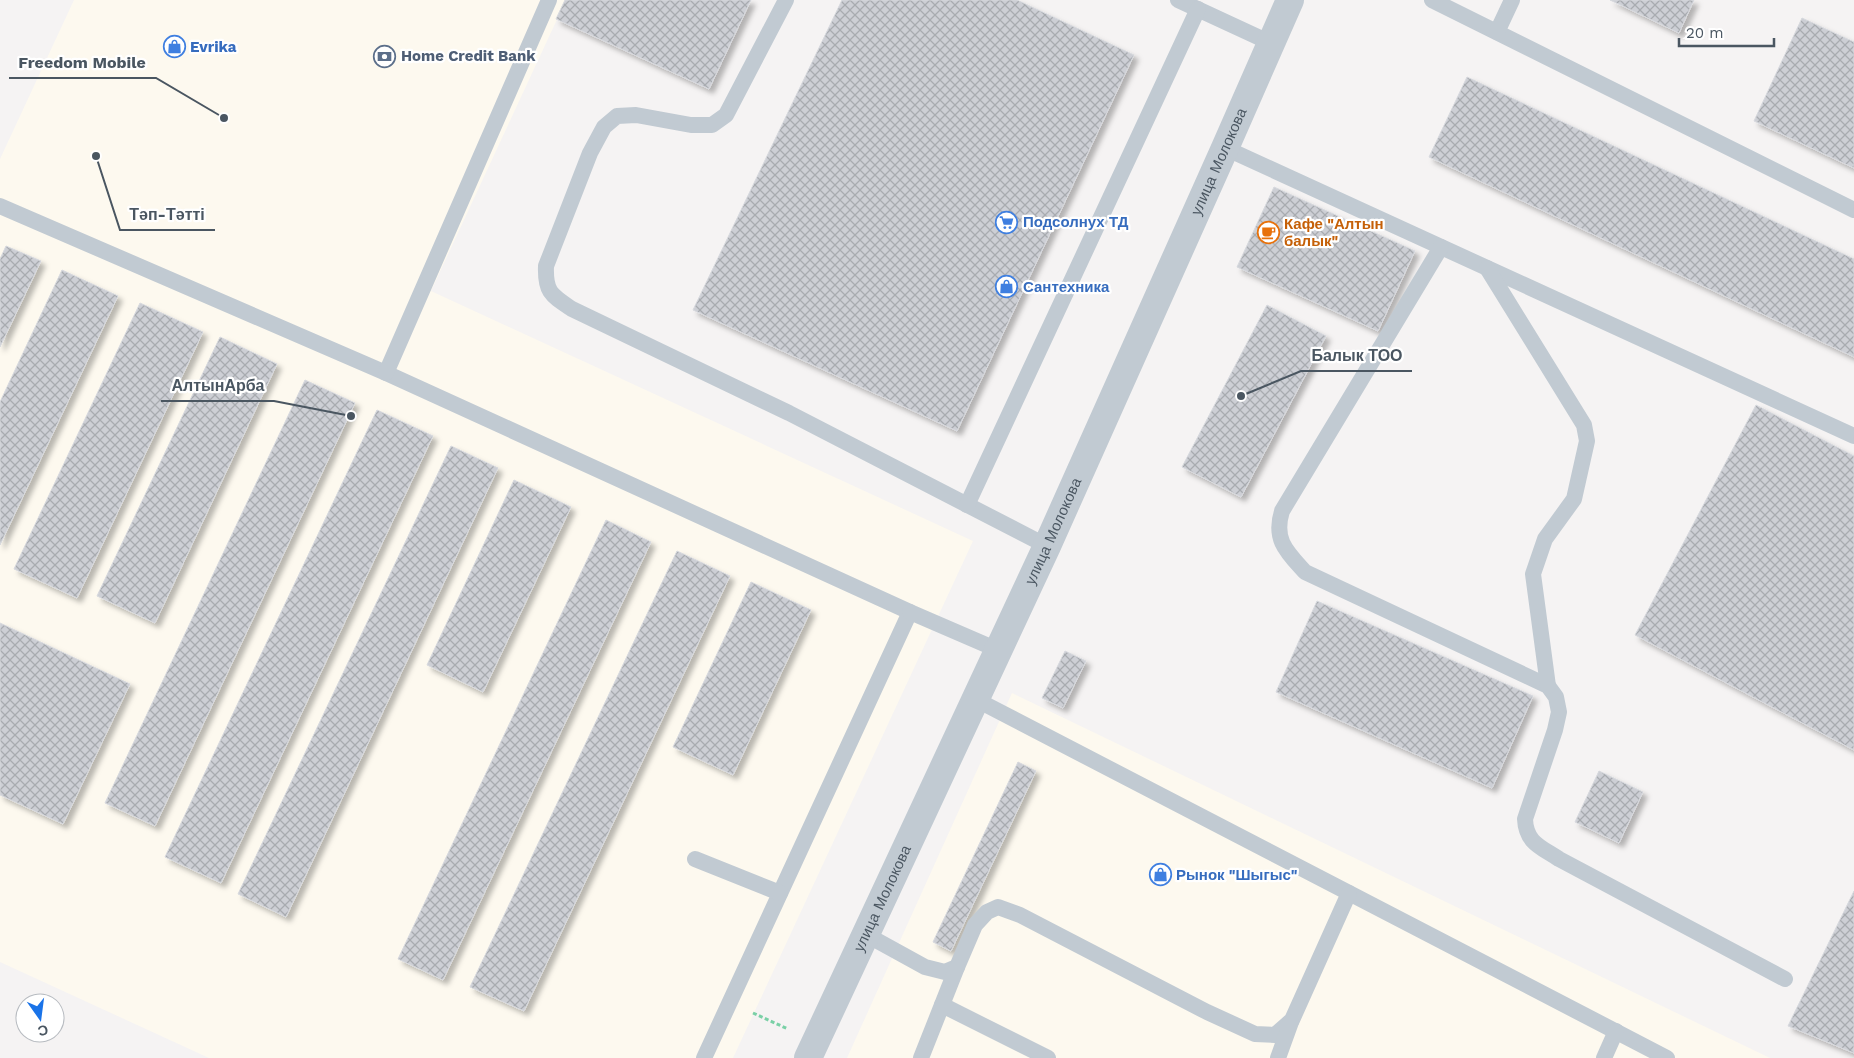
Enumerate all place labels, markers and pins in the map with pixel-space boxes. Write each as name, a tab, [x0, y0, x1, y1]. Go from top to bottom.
shop icon: Evrika	[162, 35, 186, 59]
place label: Evrika	[190, 38, 237, 56]
bank icon: Home Credit Bank	[373, 44, 397, 68]
callout: Freedom Mobile	[9, 47, 156, 78]
place label: Home Credit Bank	[401, 47, 536, 65]
callout: Тәп-Тәтті	[120, 199, 215, 230]
supermarket icon: Подсолнух ТД	[995, 210, 1019, 234]
place label: Подсолнух ТД	[1023, 213, 1129, 231]
place label: Кафе "Алтын балык"	[1284, 215, 1384, 250]
cafe icon: Кафе "Алтын балык"	[1256, 221, 1280, 245]
shop icon: Сантехника	[995, 275, 1019, 299]
place label: Сантехника	[1023, 278, 1110, 296]
callout: Балык ТОО	[1301, 340, 1412, 371]
callout: АлтынАрба	[161, 370, 274, 401]
shop icon: Рынок "Шыгыс"	[1148, 863, 1172, 887]
place label: Рынок "Шыгыс"	[1176, 866, 1298, 884]

